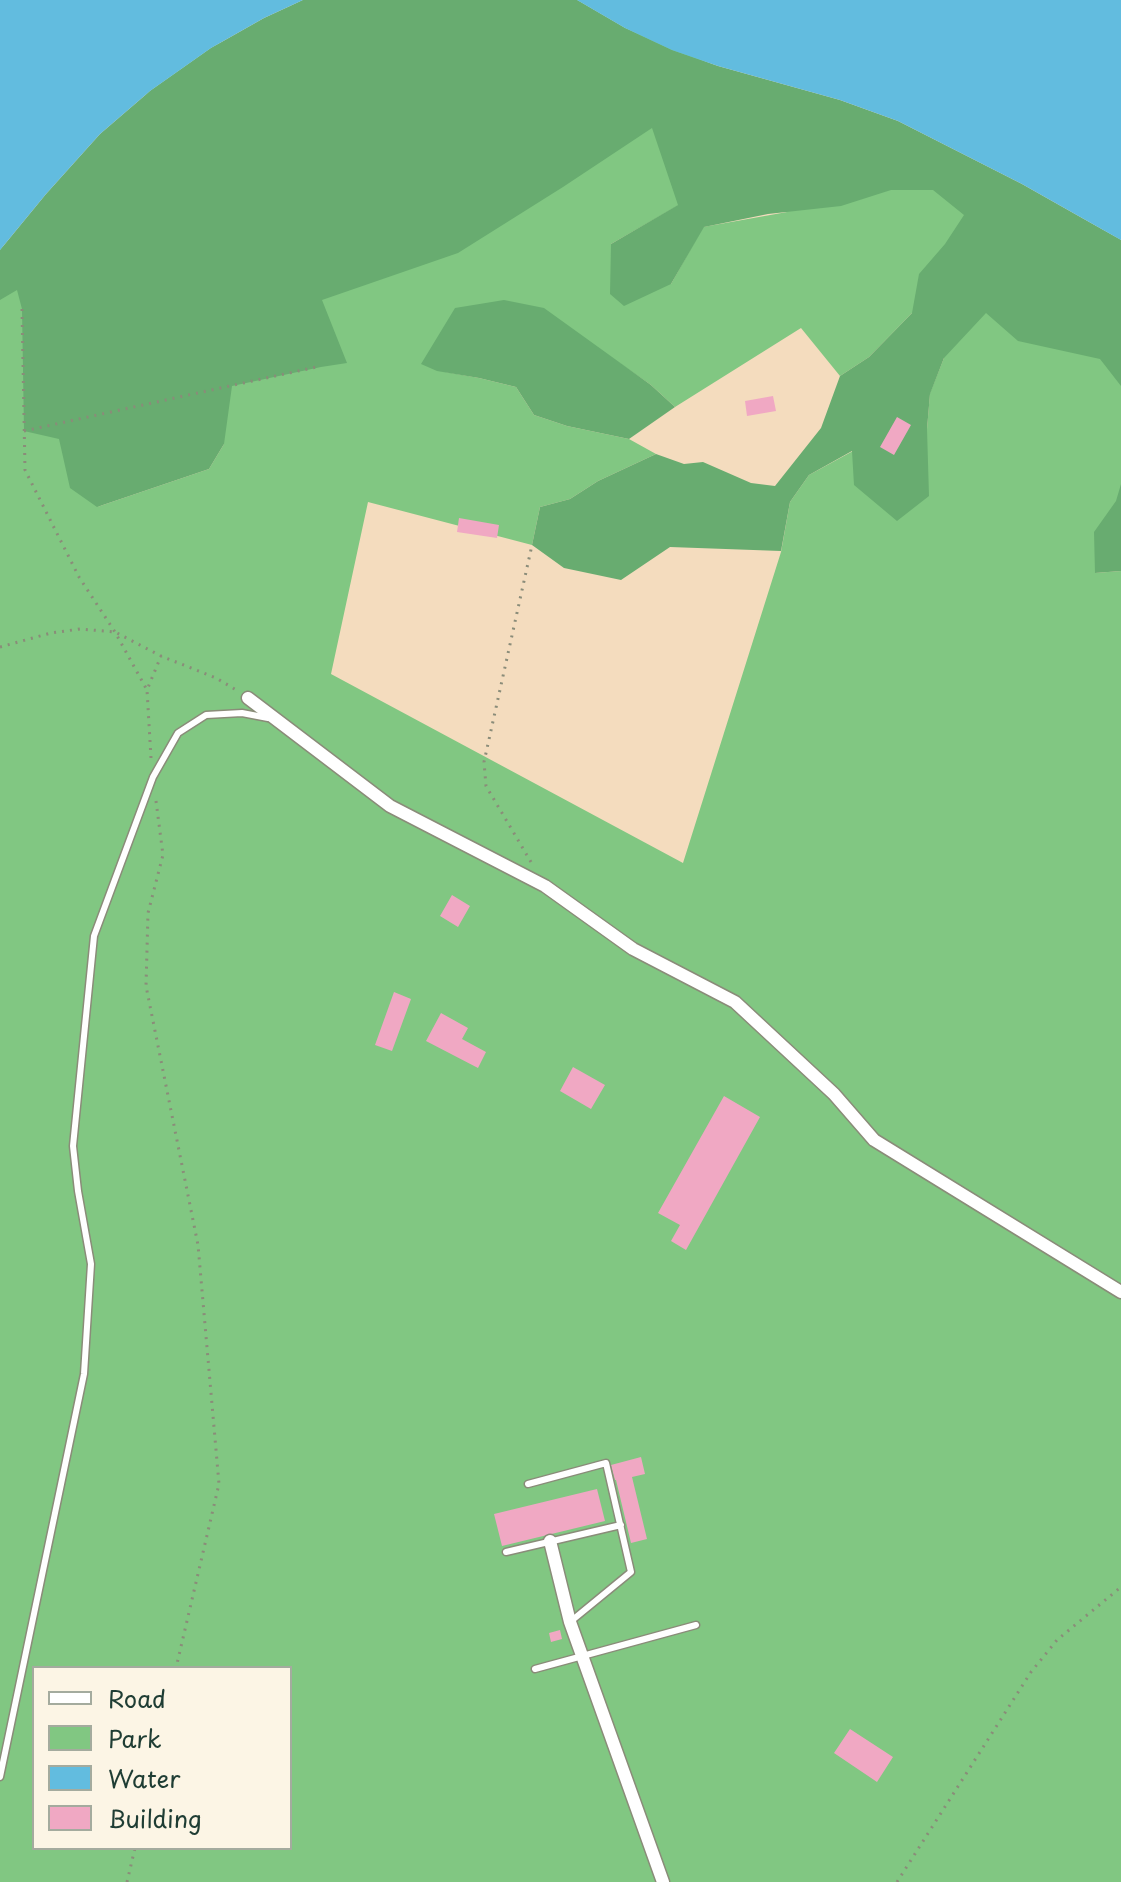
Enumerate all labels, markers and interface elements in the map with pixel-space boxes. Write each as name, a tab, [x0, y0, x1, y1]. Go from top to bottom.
legend	[32, 1666, 292, 1850]
text: Road	[108, 1680, 166, 1716]
text: Park	[108, 1720, 162, 1756]
text: Water	[108, 1760, 180, 1796]
text: Building	[108, 1800, 202, 1836]

